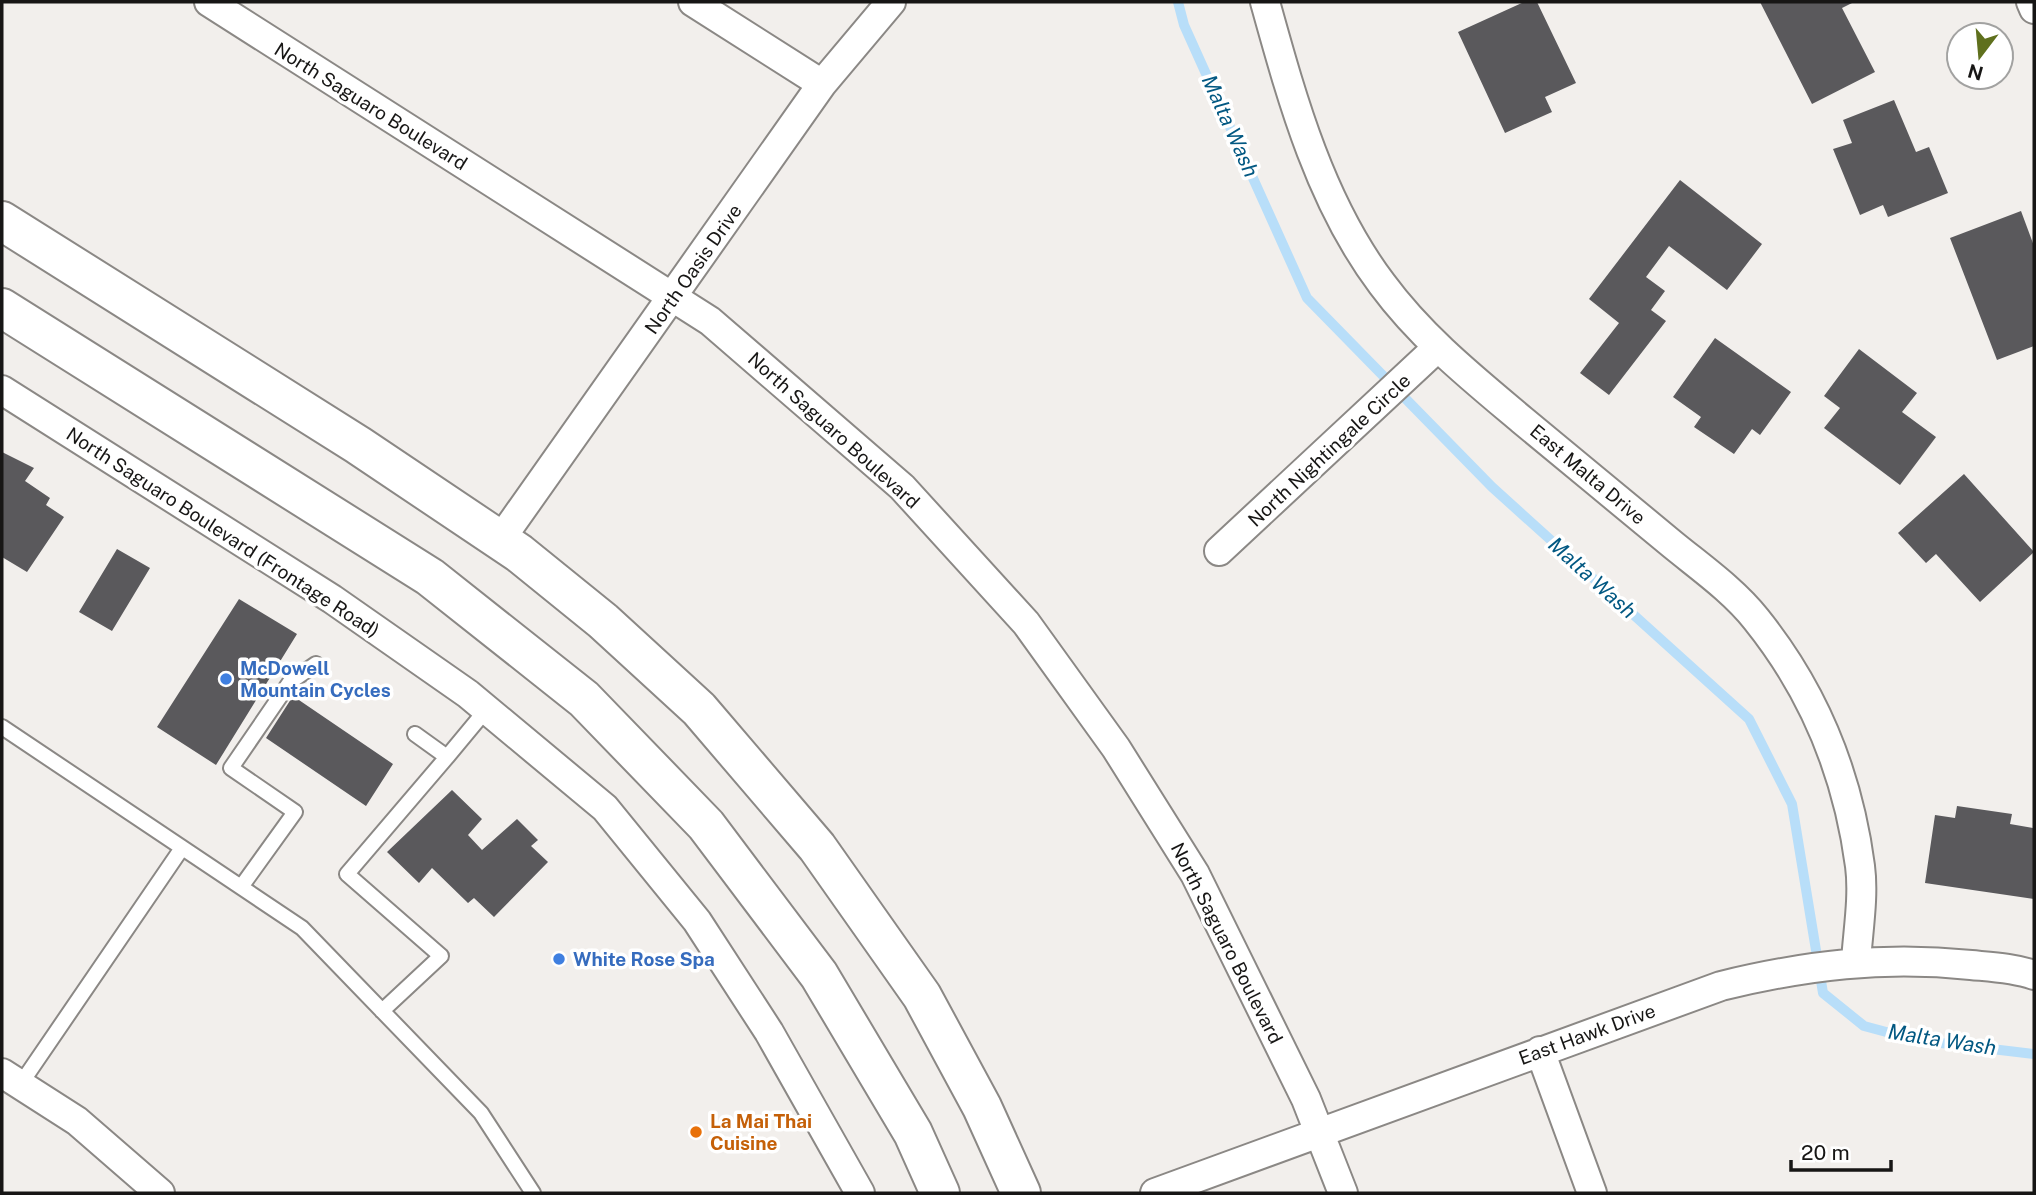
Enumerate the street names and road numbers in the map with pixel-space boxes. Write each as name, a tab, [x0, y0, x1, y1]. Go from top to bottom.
street label: North Saguaro Boulevard	[271, 38, 471, 174]
street label: North Oasis Drive	[640, 200, 746, 338]
street label: North Saguaro Boulevard	[744, 347, 924, 513]
street label: North Nightingale Circle	[1243, 369, 1415, 531]
street label: East Malta Drive	[1526, 419, 1650, 529]
street label: North Saguaro Boulevard (Frontage Road)	[62, 422, 384, 642]
street label: North Saguaro Boulevard	[1167, 839, 1287, 1047]
street label: East Hawk Drive	[1516, 999, 1658, 1069]

